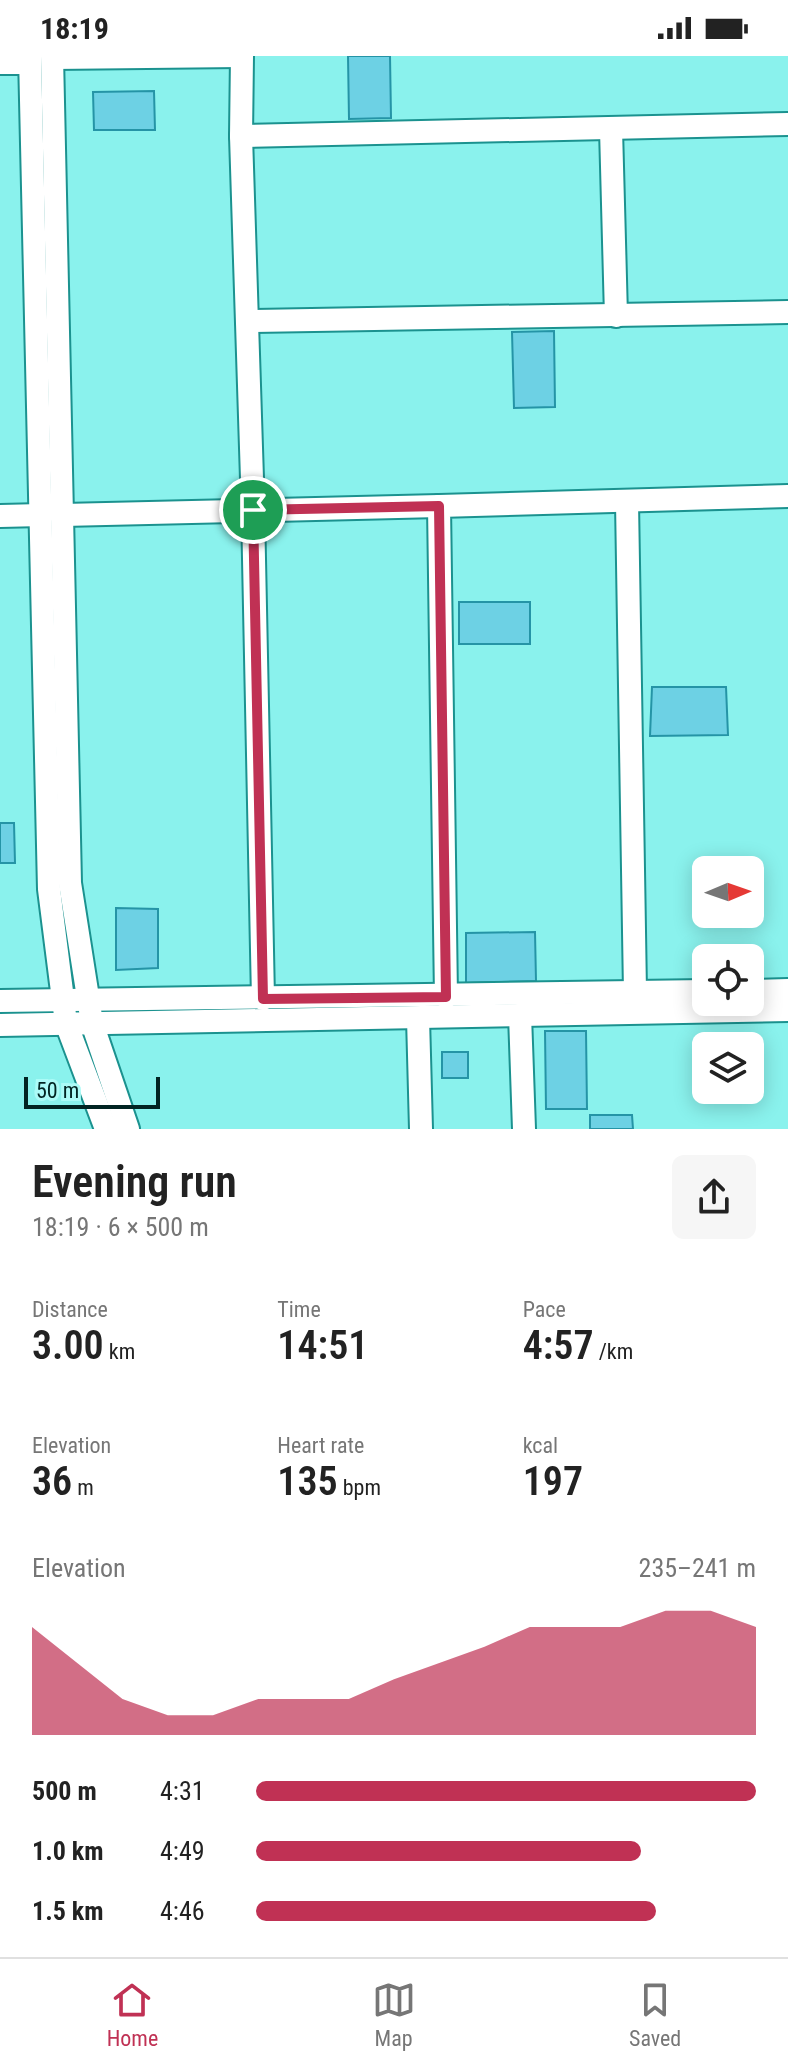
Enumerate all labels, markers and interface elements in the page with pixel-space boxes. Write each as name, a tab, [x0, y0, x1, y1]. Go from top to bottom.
text: 18:19	[40, 11, 109, 46]
pin	[219, 476, 287, 544]
icon: arrive	[231, 488, 275, 532]
north arrow	[692, 856, 764, 928]
map controls	[692, 856, 764, 1104]
button: locate	[692, 944, 764, 1016]
button: layers	[692, 1032, 764, 1104]
scale bar	[24, 1073, 160, 1109]
text: 50 m	[36, 1078, 79, 1103]
button: share	[672, 1155, 756, 1239]
text: Evening run	[32, 1156, 237, 1208]
text: 18:19 · 6 × 500 m	[32, 1212, 209, 1242]
text: Distance	[32, 1297, 108, 1322]
text: Time	[277, 1297, 321, 1322]
text: Pace	[523, 1297, 566, 1322]
text: 3.00	[32, 1322, 104, 1369]
text: 14:51	[277, 1322, 368, 1369]
text: 4:57	[523, 1322, 594, 1369]
text: km	[104, 1339, 135, 1364]
text: /km	[594, 1339, 633, 1364]
text: Elevation	[32, 1433, 111, 1458]
text: Heart rate	[277, 1433, 364, 1458]
text: kcal	[523, 1433, 558, 1458]
text: 36	[32, 1458, 72, 1505]
text: 135	[277, 1458, 338, 1505]
text: 197	[523, 1458, 583, 1505]
text: m	[72, 1475, 94, 1500]
text: bpm	[338, 1475, 381, 1500]
text: Elevation	[32, 1553, 126, 1583]
text: 235–241 m	[639, 1553, 756, 1583]
text: 500 m	[32, 1776, 97, 1806]
text: 4:31	[160, 1776, 205, 1806]
text: 1.0 km	[32, 1836, 104, 1866]
text: 4:49	[160, 1836, 205, 1866]
text: 1.5 km	[32, 1896, 104, 1926]
text: 4:46	[160, 1896, 205, 1926]
tab: Home	[107, 1978, 158, 2051]
tab: Map	[372, 1978, 416, 2051]
tab: Saved	[629, 1978, 681, 2051]

